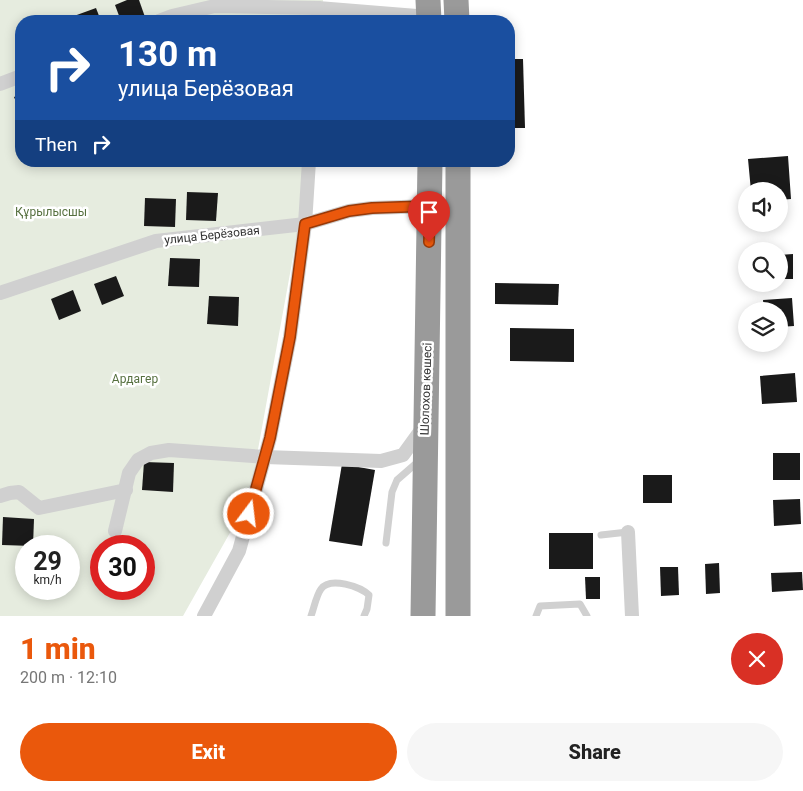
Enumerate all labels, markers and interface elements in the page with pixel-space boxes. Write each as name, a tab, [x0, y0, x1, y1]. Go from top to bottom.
text: 130 m	[118, 34, 217, 75]
icon: right	[35, 35, 100, 100]
text: улица Берёзовая	[118, 76, 294, 101]
icon: right	[87, 130, 115, 158]
text: Then	[35, 133, 77, 156]
map controls	[738, 182, 788, 352]
button: sound	[738, 182, 788, 232]
pin	[408, 191, 450, 242]
icon: arrive	[415, 198, 443, 226]
park label: Құрылысшы	[15, 205, 87, 219]
street label: улица Берёзовая	[164, 223, 260, 247]
button: search	[738, 242, 788, 292]
button: layers	[738, 302, 788, 352]
street label: Шолохов көшесі	[417, 342, 435, 436]
park label: Ардагер	[112, 372, 158, 386]
position arrow	[222, 487, 274, 539]
speed limit sign: 30	[90, 535, 155, 600]
text: 29	[33, 547, 62, 576]
text: km/h	[33, 573, 62, 587]
text: 1 min	[20, 631, 96, 666]
button: close	[731, 633, 783, 685]
text: 200 m · 12:10	[20, 668, 117, 687]
button: Exit	[20, 723, 397, 781]
button: Share	[407, 723, 783, 781]

